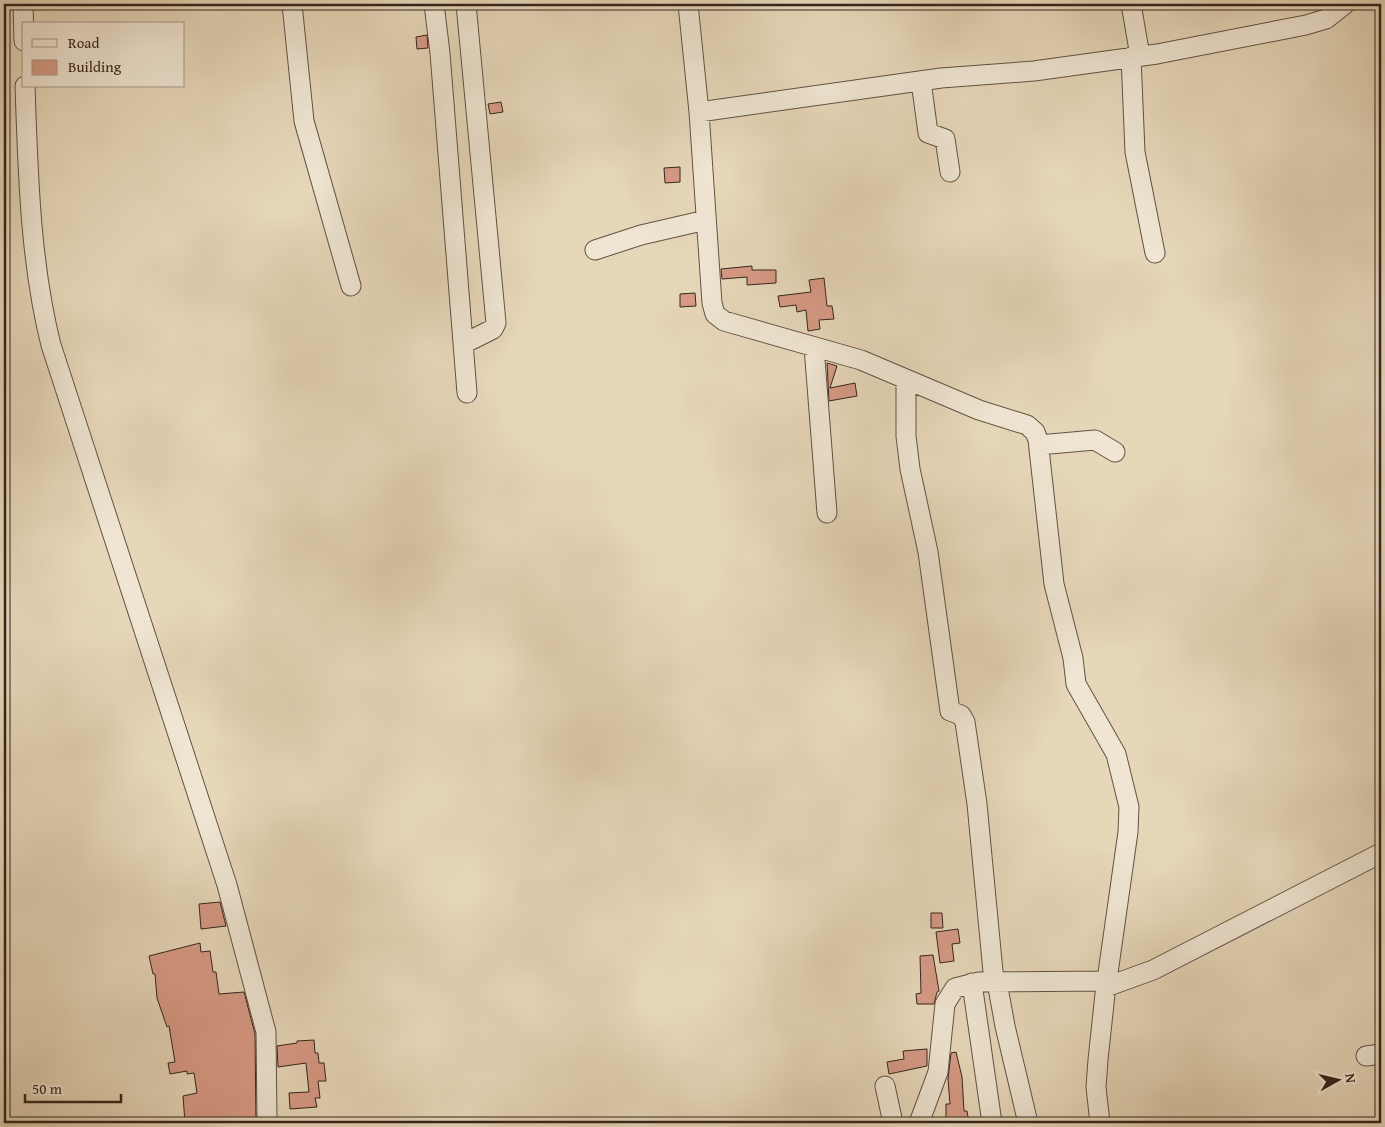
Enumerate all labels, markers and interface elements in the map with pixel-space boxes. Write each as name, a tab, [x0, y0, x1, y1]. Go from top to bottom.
legend	[22, 22, 185, 88]
text: Road	[68, 32, 99, 53]
text: Building	[68, 56, 122, 77]
north arrow	[1312, 1054, 1362, 1104]
scale bar	[25, 1072, 121, 1104]
text: N	[1340, 1072, 1362, 1085]
text: 50 m	[32, 1078, 63, 1099]

